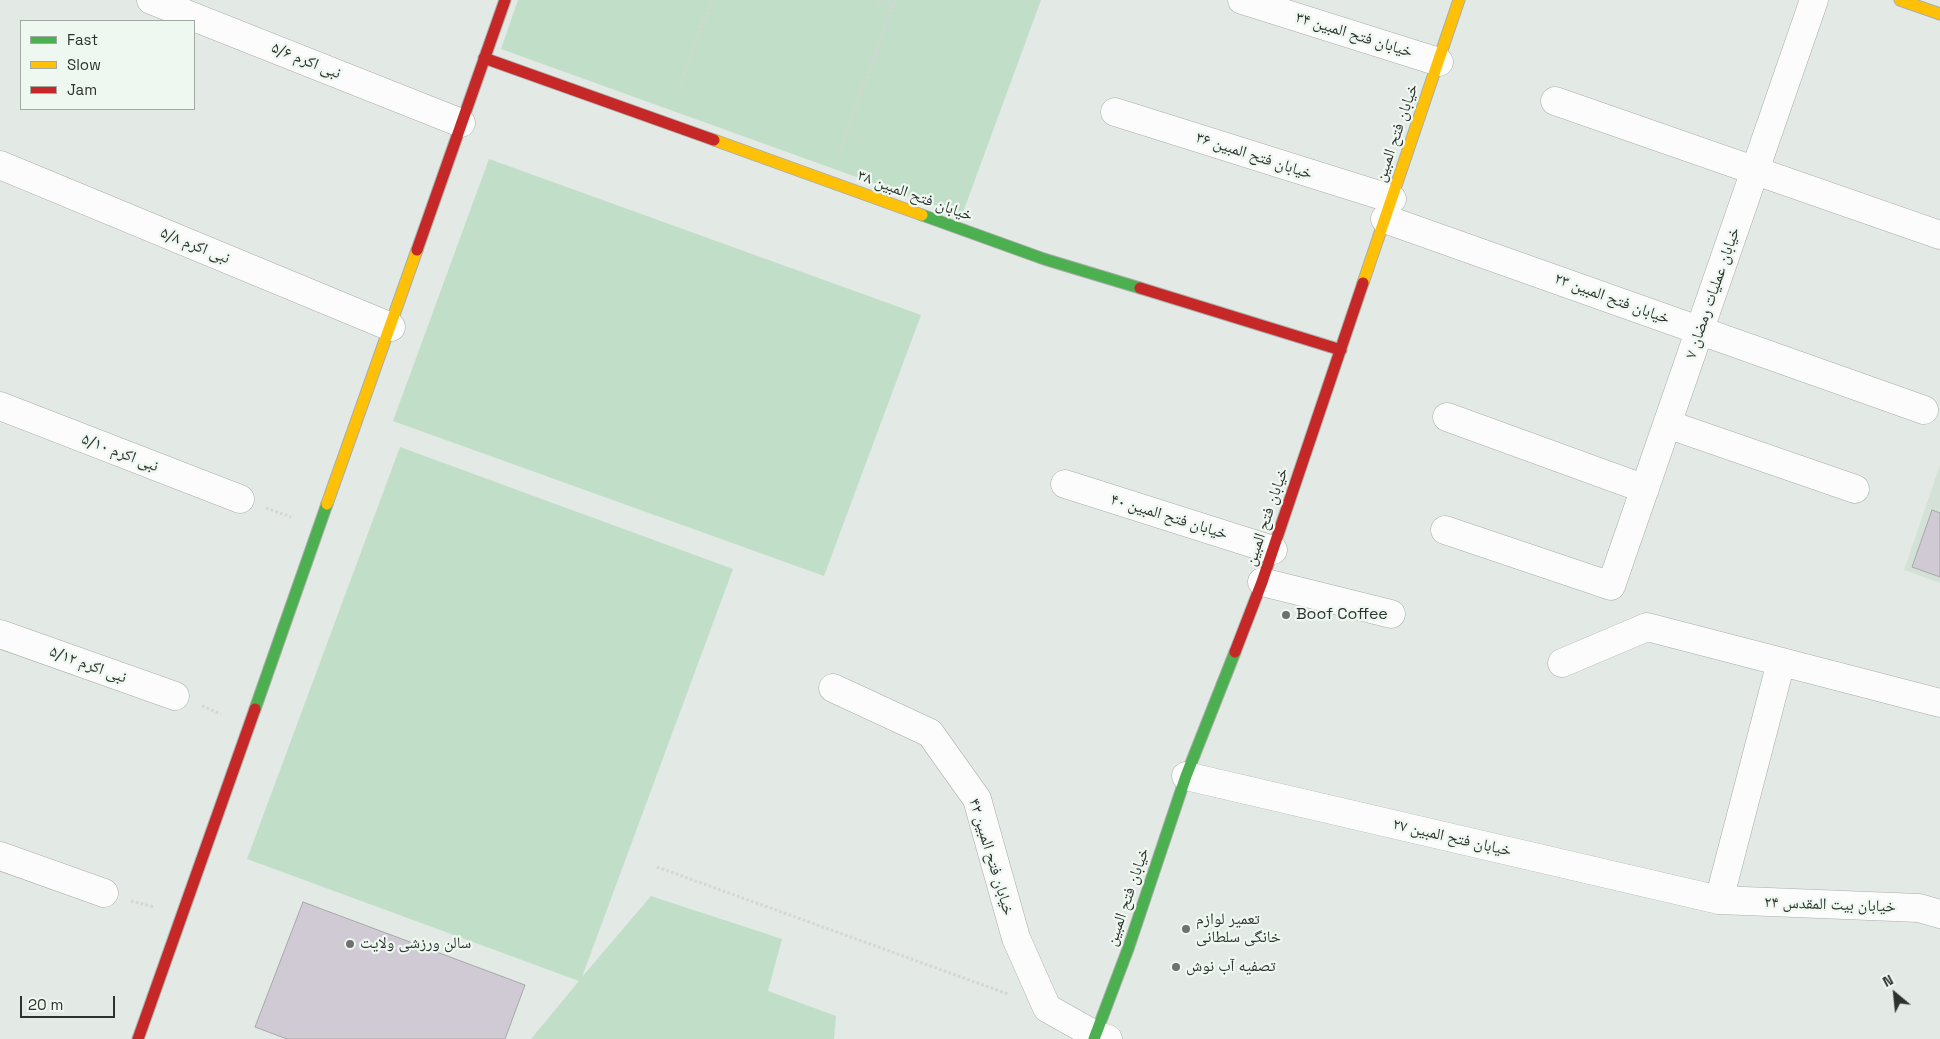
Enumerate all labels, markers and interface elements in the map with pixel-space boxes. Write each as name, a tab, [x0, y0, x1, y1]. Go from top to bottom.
street label: خیابان فتح المبین ۳۴	[1293, 8, 1415, 62]
legend	[20, 20, 195, 110]
text: Fast	[67, 30, 98, 49]
street label: نبی اکرم ۵/۶	[268, 38, 344, 84]
text: Slow	[67, 55, 101, 74]
text: Jam	[67, 80, 97, 99]
street label: خیابان فتح المبین	[1371, 81, 1423, 185]
street label: خیابان فتح المبین ۳۶	[1193, 128, 1315, 184]
street label: خیابان فتح المبین ۳۸	[855, 166, 975, 226]
street label: نبی اکرم ۵/۸	[157, 223, 233, 269]
street label: خیابان عملیات رمضان ۷	[1682, 225, 1744, 361]
street label: خیابان فتح المبین ۲۳	[1552, 269, 1672, 329]
street label: نبی اکرم ۵/۱۰	[79, 430, 161, 476]
street label: خیابان فتح المبین	[1241, 465, 1293, 569]
street label: خیابان فتح المبین ۴۰	[1108, 490, 1230, 544]
place label: Boof Coffee	[1296, 605, 1388, 625]
marker: Boof Coffee	[1280, 609, 1292, 621]
street label: نبی اکرم ۵/۱۲	[47, 642, 129, 688]
street label: خیابان فتح المبین ۴۲	[964, 796, 1018, 918]
street label: خیابان فتح المبین ۲۷	[1391, 815, 1513, 861]
street label: خیابان فتح المبین	[1102, 845, 1154, 949]
street label: خیابان بیت المقدس ۲۴	[1764, 893, 1896, 917]
place label: تعمیر لوازم خانگی سلطانی	[1196, 910, 1281, 948]
marker: تعمیر لوازم خانگی سلطانی	[1180, 923, 1192, 935]
place label: سالن ورزشی ولایت	[360, 934, 471, 954]
marker: سالن ورزشی ولایت	[344, 938, 356, 950]
place label: تصفیه آب نوش	[1186, 957, 1276, 977]
marker: تصفیه آب نوش	[1170, 961, 1182, 973]
north arrow	[1870, 969, 1920, 1019]
text: N	[1880, 971, 1896, 991]
scale bar	[22, 986, 118, 1018]
text: 20 m	[28, 995, 63, 1014]

